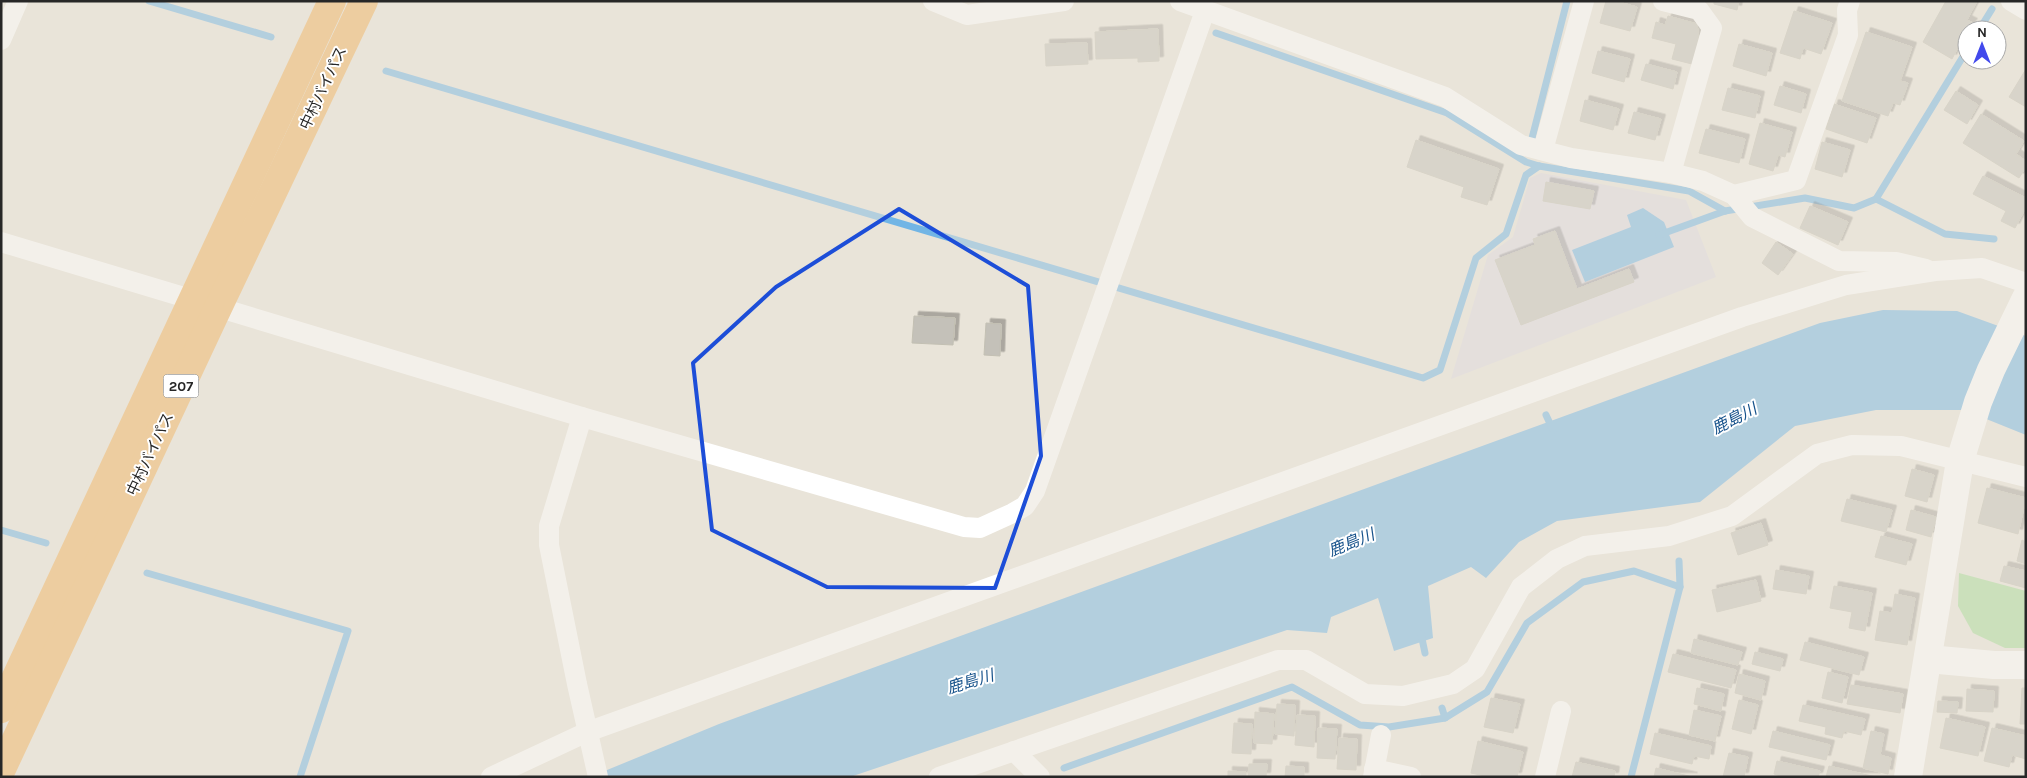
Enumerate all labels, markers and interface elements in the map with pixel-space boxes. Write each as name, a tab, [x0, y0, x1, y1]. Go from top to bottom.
north arrow	[1957, 20, 2007, 70]
text: N	[1977, 24, 1987, 41]
street label: 中村バイパス	[296, 44, 350, 132]
road number: 207	[164, 374, 198, 398]
water label: 鹿島川	[1709, 398, 1762, 438]
street label: 中村バイパス	[123, 410, 177, 498]
water label: 鹿島川	[1325, 524, 1379, 560]
water label: 鹿島川	[944, 665, 998, 698]

